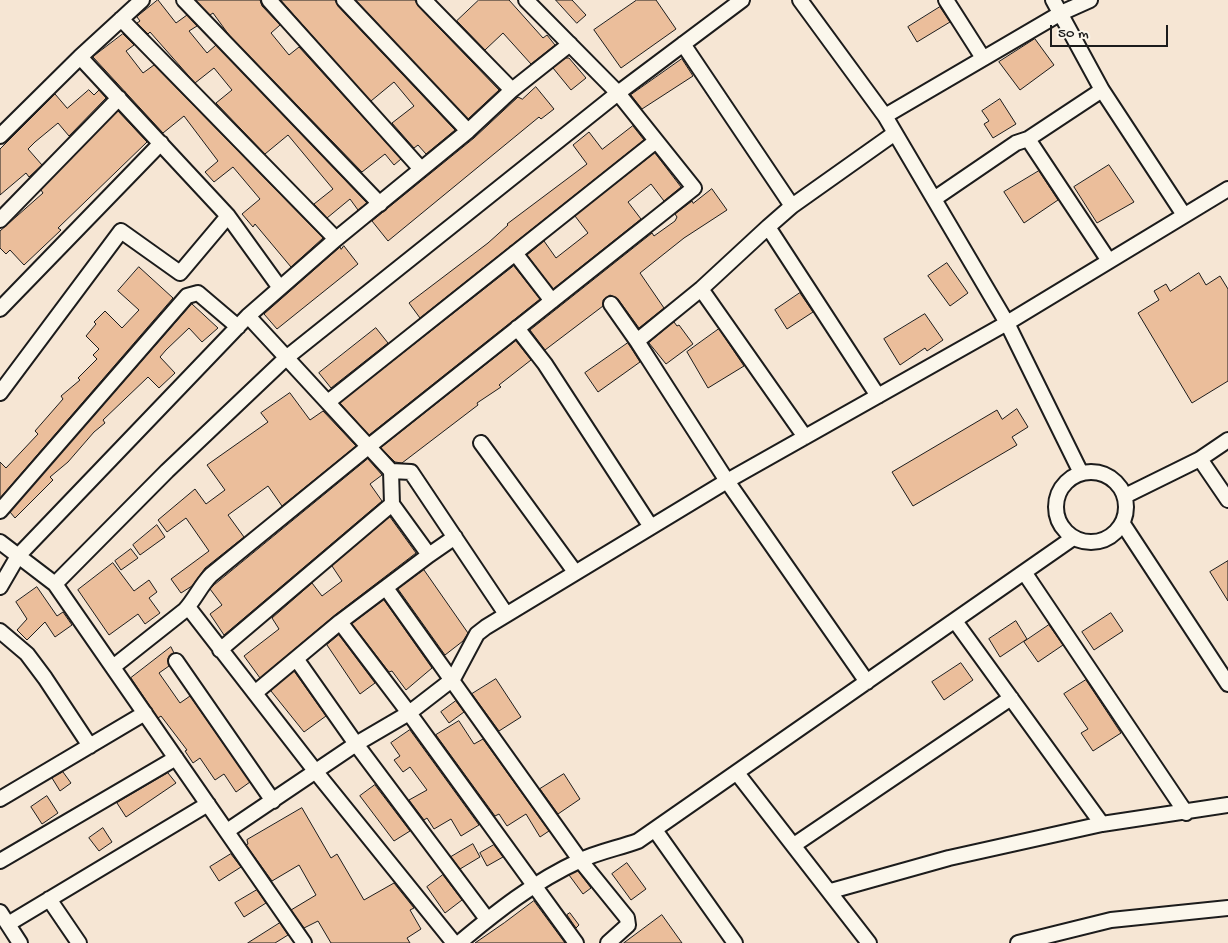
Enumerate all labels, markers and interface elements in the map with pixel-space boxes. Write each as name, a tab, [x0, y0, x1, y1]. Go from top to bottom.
scale bar	[1053, 15, 1170, 47]
text: 50 m	[1058, 25, 1089, 43]

